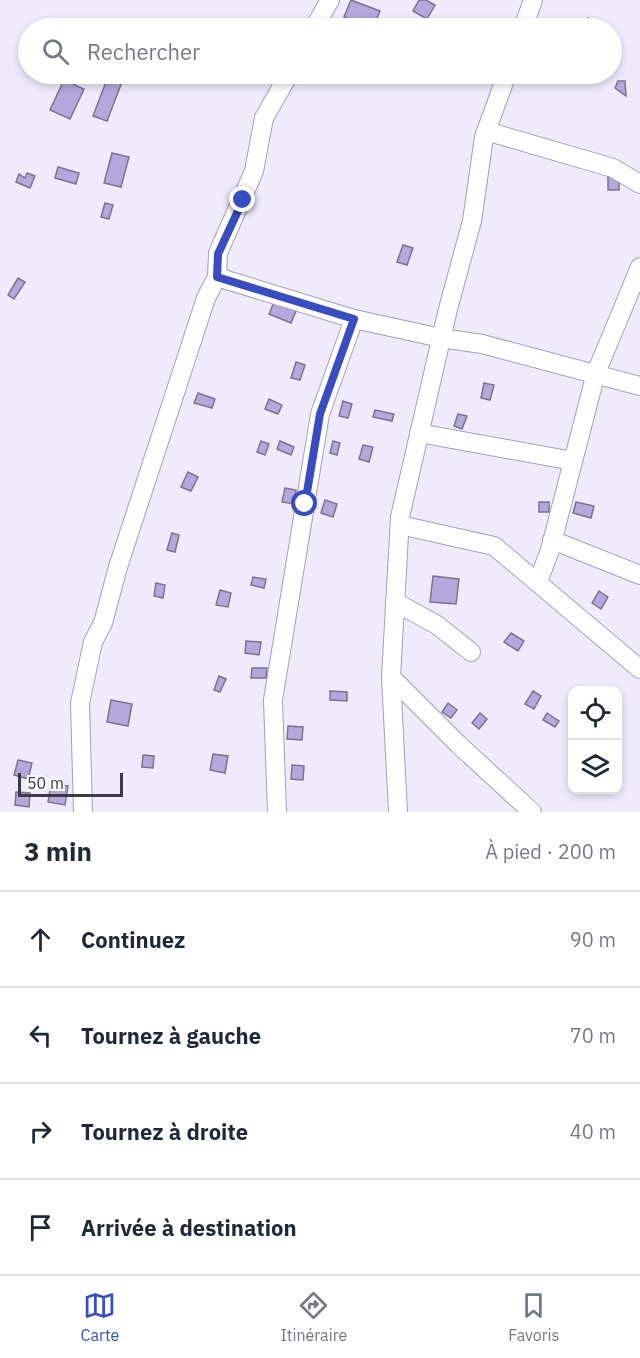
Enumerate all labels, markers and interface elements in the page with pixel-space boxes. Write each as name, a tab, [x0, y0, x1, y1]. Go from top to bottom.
search box	[18, 18, 622, 84]
icon: search	[39, 35, 72, 68]
text: Rechercher	[87, 37, 200, 66]
route end	[229, 186, 255, 212]
route start	[291, 490, 317, 516]
map controls	[568, 686, 622, 794]
button: locate	[568, 686, 622, 740]
button: layers	[568, 740, 622, 794]
scale bar	[18, 770, 123, 798]
text: 50 m	[27, 773, 64, 793]
text: 3 min	[24, 834, 92, 868]
text: À pied · 200 m	[485, 838, 616, 865]
icon: ahead	[24, 923, 57, 956]
text: Continuez	[81, 925, 185, 954]
text: 90 m	[570, 926, 616, 953]
icon: left	[24, 1019, 57, 1052]
text: Tournez à gauche	[81, 1021, 261, 1050]
text: 70 m	[570, 1022, 616, 1049]
icon: right	[24, 1115, 57, 1148]
text: Tournez à droite	[81, 1117, 248, 1146]
text: 40 m	[570, 1118, 616, 1145]
icon: arrive	[24, 1211, 57, 1244]
text: Arrivée à destination	[81, 1213, 297, 1242]
tab: Carte	[81, 1289, 119, 1345]
tab: Itinéraire	[280, 1289, 347, 1345]
tab: Favoris	[508, 1289, 559, 1345]

